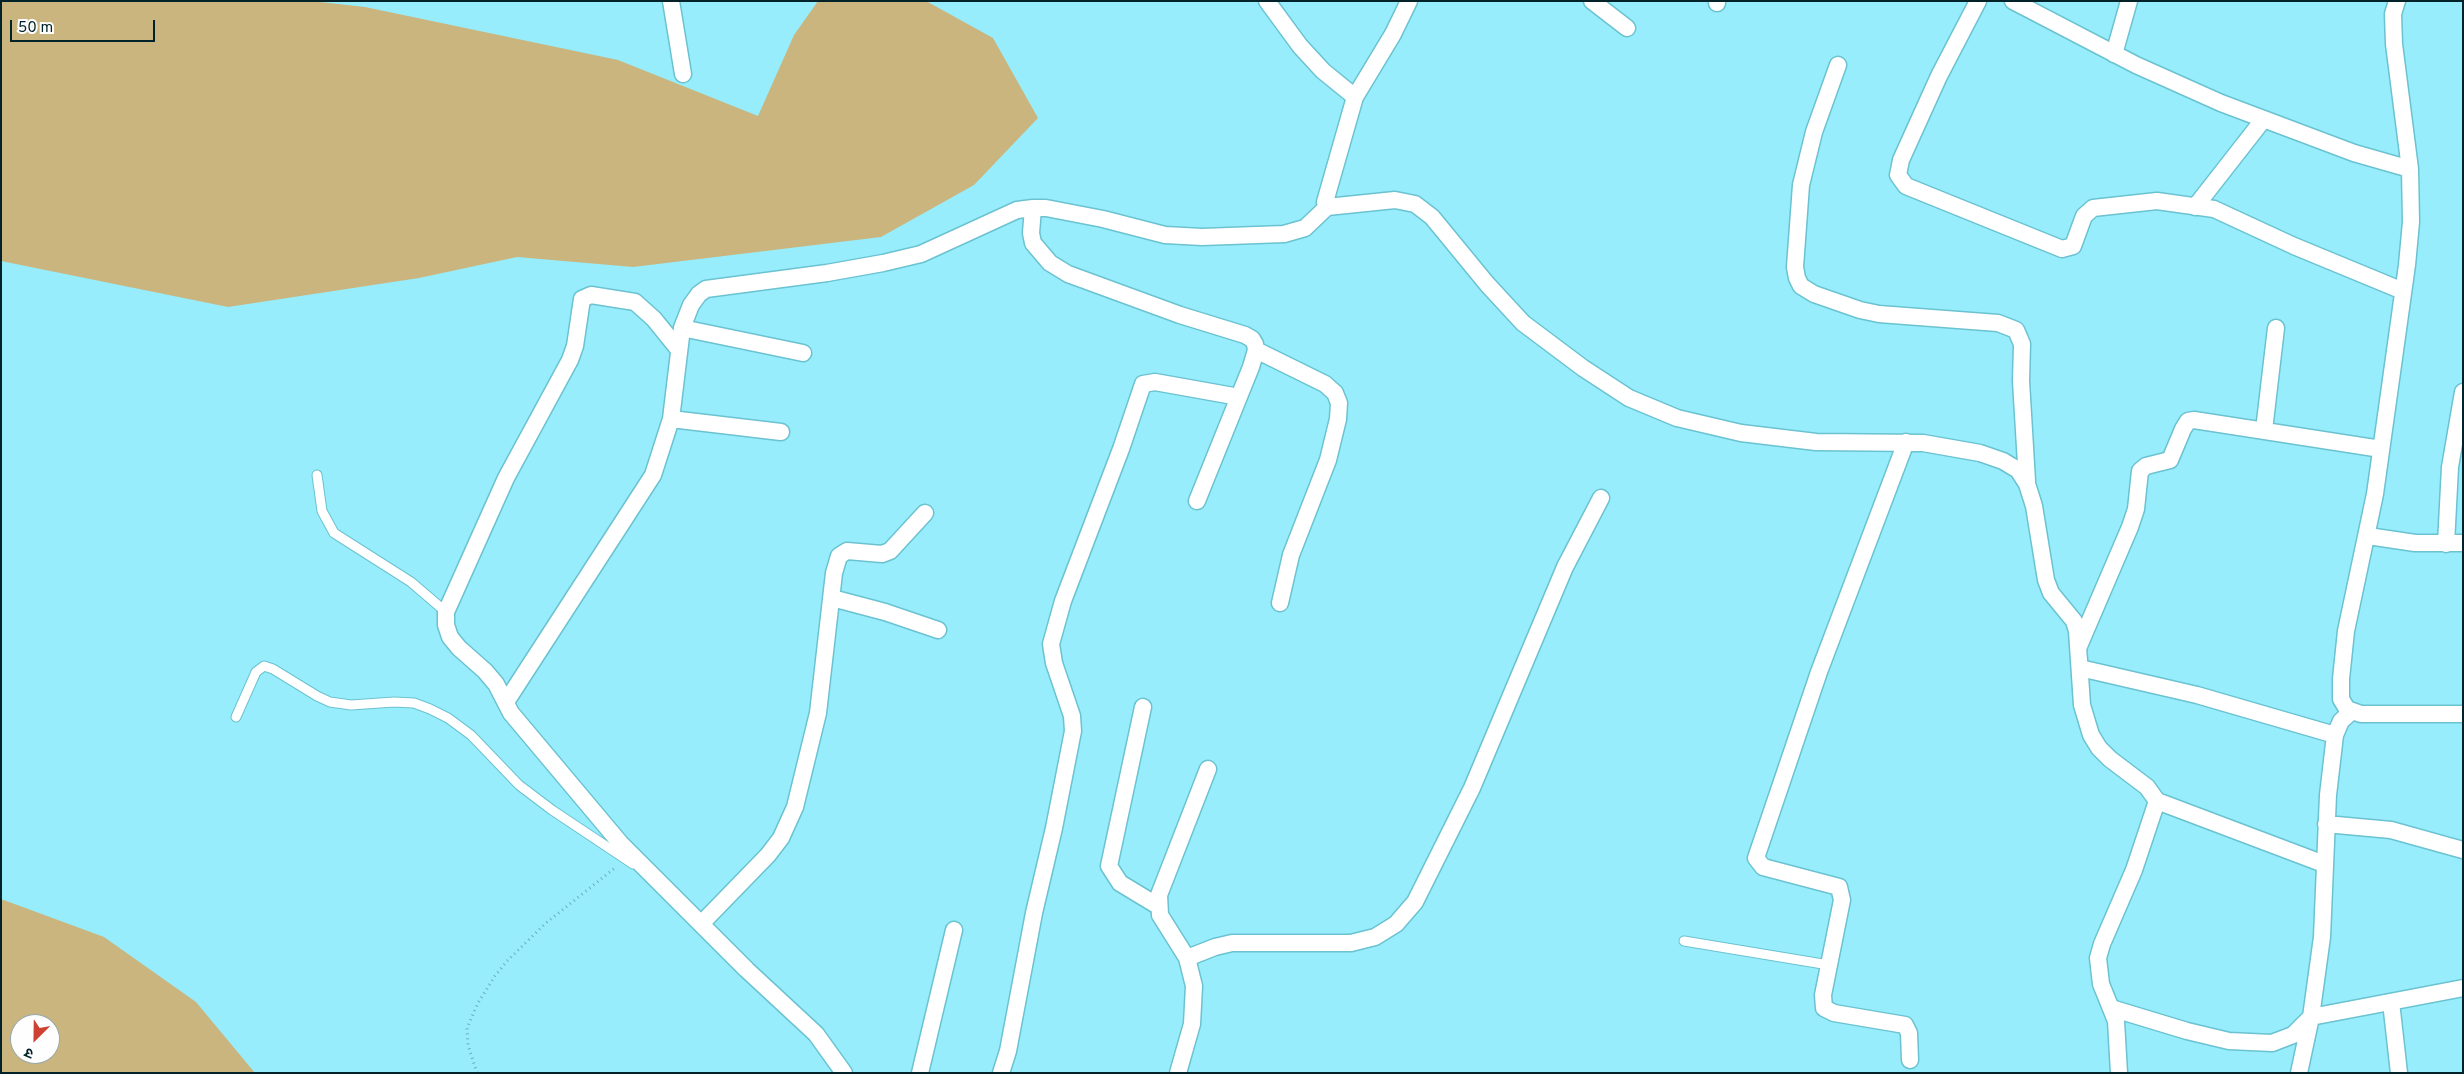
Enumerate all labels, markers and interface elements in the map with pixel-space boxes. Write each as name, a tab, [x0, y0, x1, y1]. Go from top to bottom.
scale bar	[12, 10, 158, 42]
text: 50 m	[18, 19, 53, 38]
north arrow	[10, 1014, 60, 1064]
text: उ	[22, 1043, 36, 1062]

